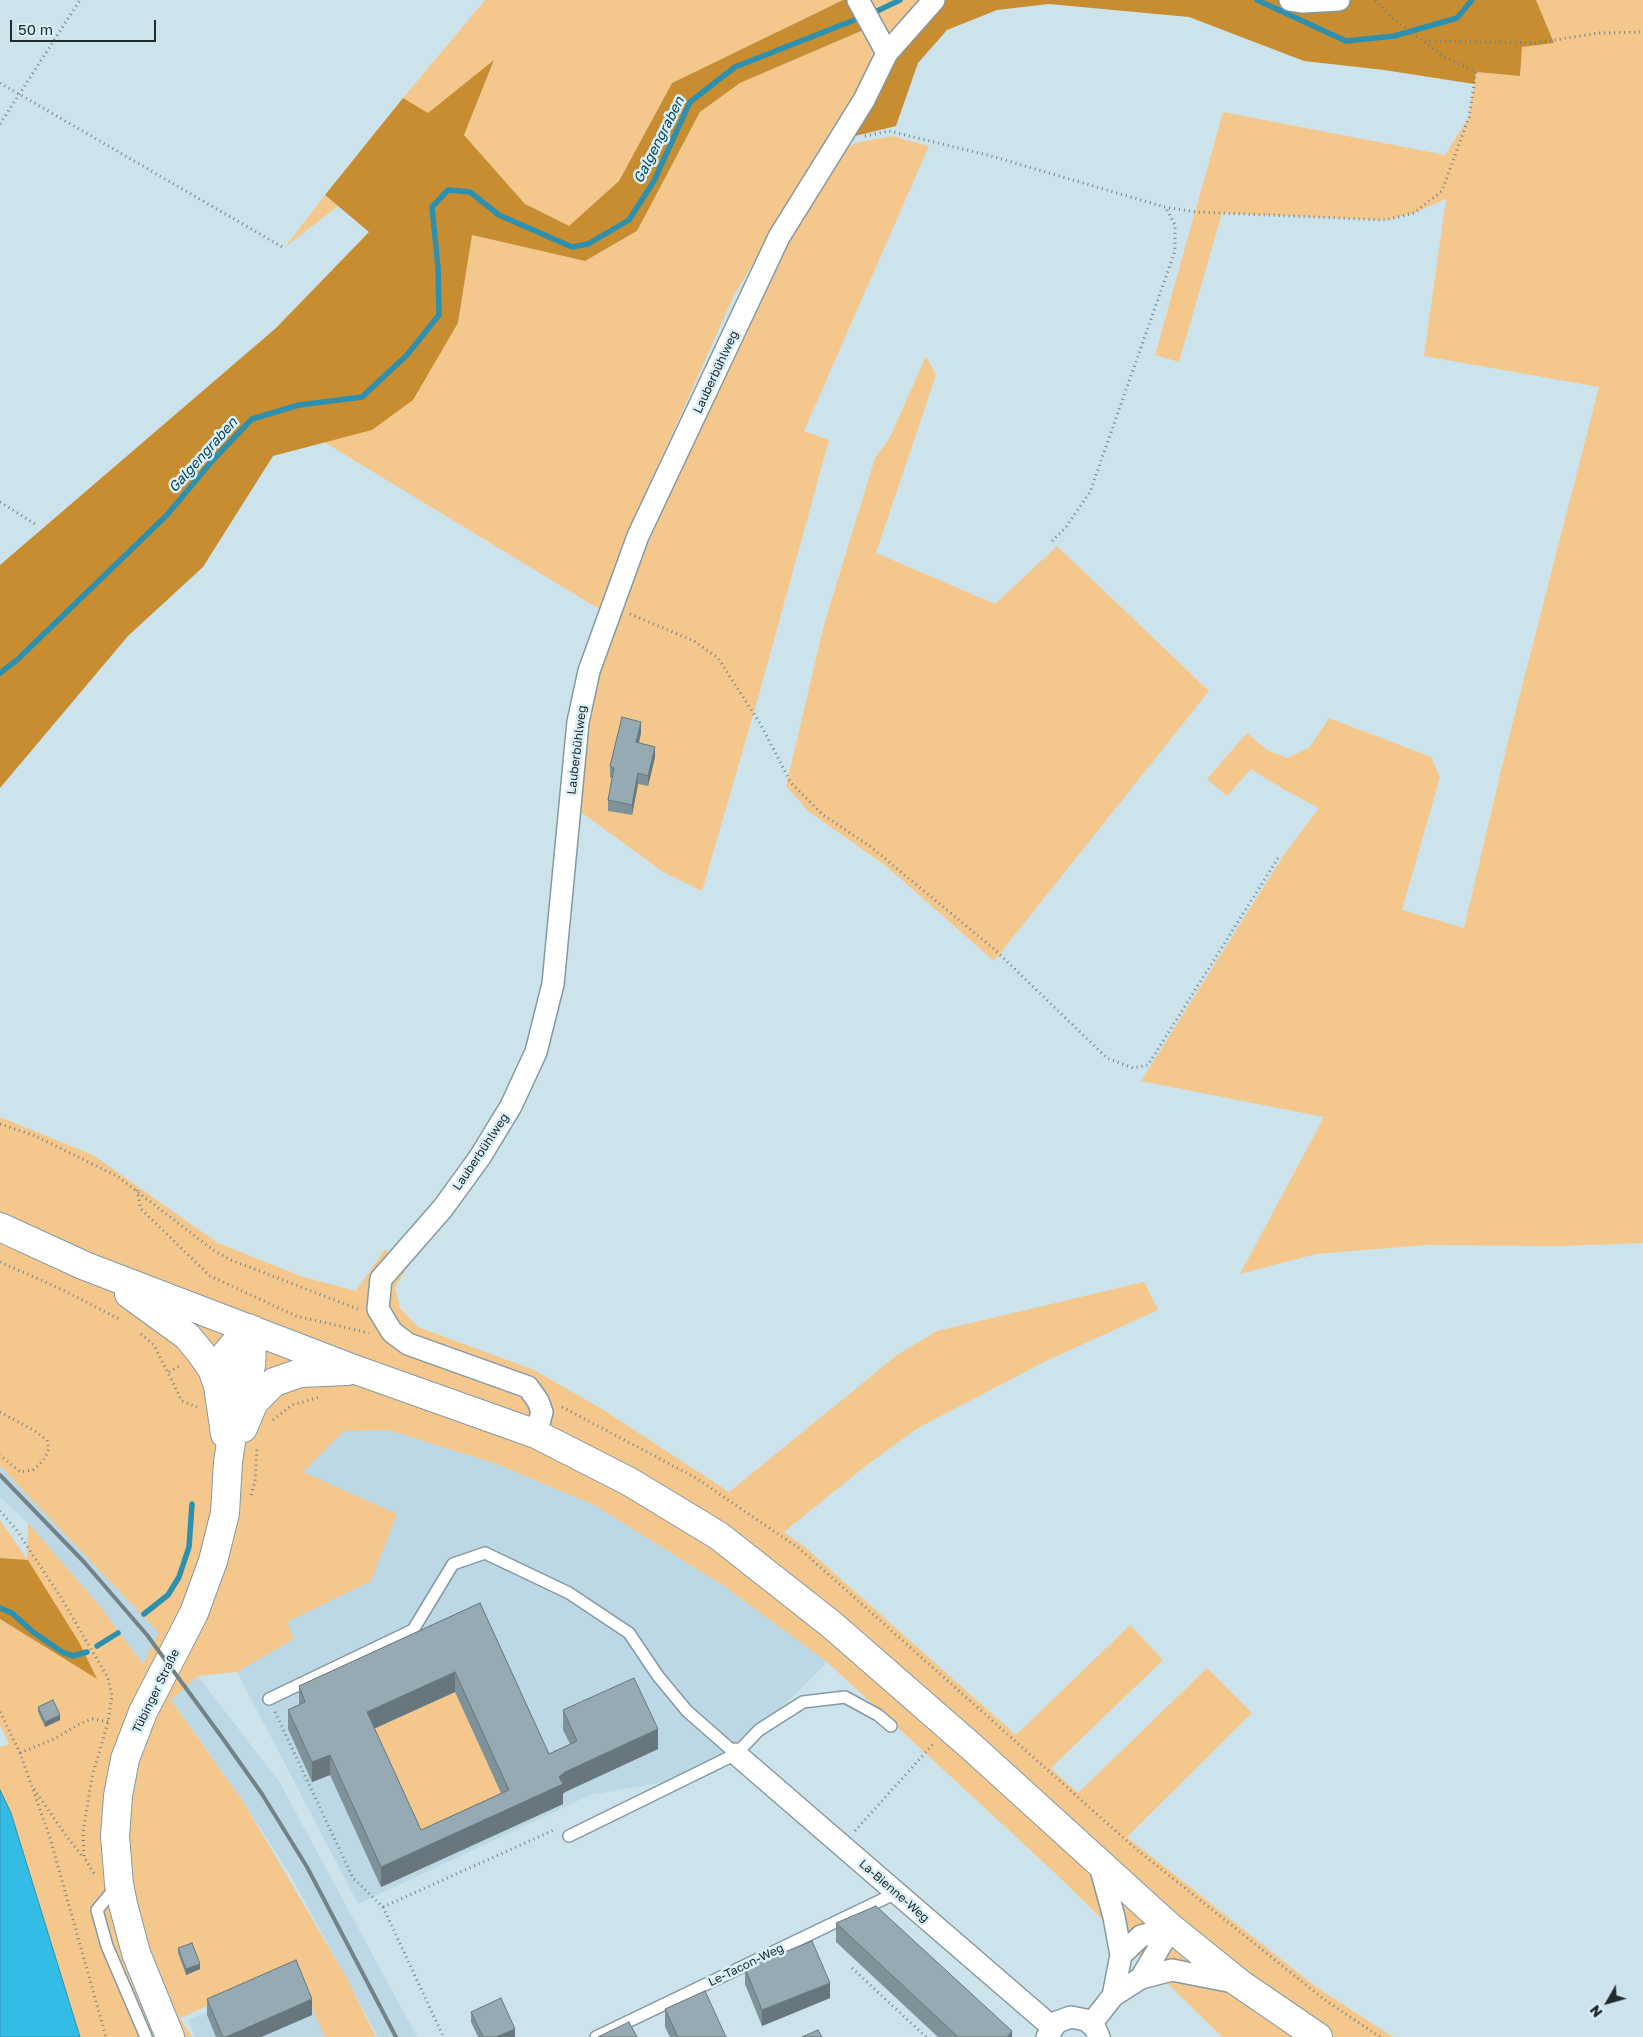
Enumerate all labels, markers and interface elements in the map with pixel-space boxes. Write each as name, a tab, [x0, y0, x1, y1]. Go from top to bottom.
scale bar	[12, 10, 159, 42]
text: 50 m	[18, 20, 53, 38]
water label: Galgengraben	[630, 94, 688, 186]
street label: Lauberbühlweg	[691, 328, 741, 416]
water label: Galgengraben	[165, 414, 241, 496]
street label: Lauberbühlweg	[564, 705, 590, 795]
street label: Lauberbühlweg	[450, 1111, 512, 1193]
street label: Tübinger Straße	[130, 1647, 182, 1735]
street label: La-Bienne-Weg	[856, 1857, 932, 1925]
street label: Le-Tacon-Weg	[706, 1941, 786, 1989]
north arrow	[1583, 1977, 1633, 2027]
text: N	[1586, 2002, 1606, 2021]

